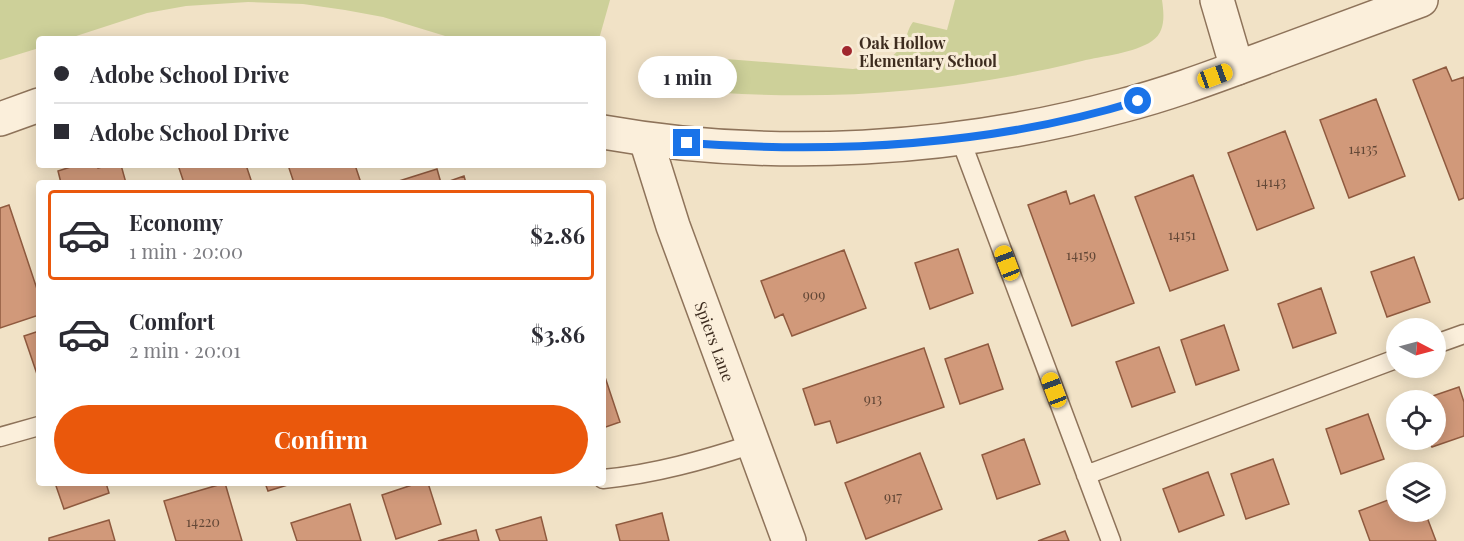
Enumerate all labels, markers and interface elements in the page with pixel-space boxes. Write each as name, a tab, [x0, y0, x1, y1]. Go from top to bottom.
place label: Oak Hollow Elementary School	[859, 32, 997, 71]
marker: Oak Hollow Elementary School	[840, 44, 854, 58]
callout: 1 min	[638, 56, 736, 98]
text: Adobe School Drive	[90, 59, 289, 89]
car	[1195, 61, 1235, 91]
text: 1 min	[663, 63, 712, 90]
route start	[1124, 87, 1151, 114]
text: Adobe School Drive	[90, 117, 289, 147]
route end	[673, 129, 700, 156]
house number: 14135	[1348, 139, 1378, 158]
house number: 14143	[1256, 172, 1286, 191]
text: Economy	[129, 207, 223, 237]
icon: car	[57, 208, 111, 262]
text: $2.86	[530, 220, 585, 250]
house number: 14151	[1168, 225, 1196, 244]
text: 1 min · 20:00	[129, 237, 243, 264]
car	[992, 243, 1022, 283]
house number: 14159	[1066, 245, 1096, 264]
house number: 909	[803, 285, 825, 304]
street label: Spiers Lane	[691, 298, 740, 384]
text: Comfort	[129, 306, 215, 336]
icon: car	[57, 307, 111, 361]
north arrow	[1386, 318, 1446, 378]
map controls	[1386, 318, 1446, 522]
text: $3.86	[531, 319, 585, 349]
text: 2 min · 20:01	[129, 336, 241, 363]
car	[1039, 370, 1069, 410]
house number: 913	[864, 389, 882, 408]
button: locate	[1386, 390, 1446, 450]
button: Confirm	[54, 405, 588, 474]
button: layers	[1386, 462, 1446, 522]
house number: 917	[884, 487, 902, 506]
house number: 14220	[186, 512, 220, 531]

